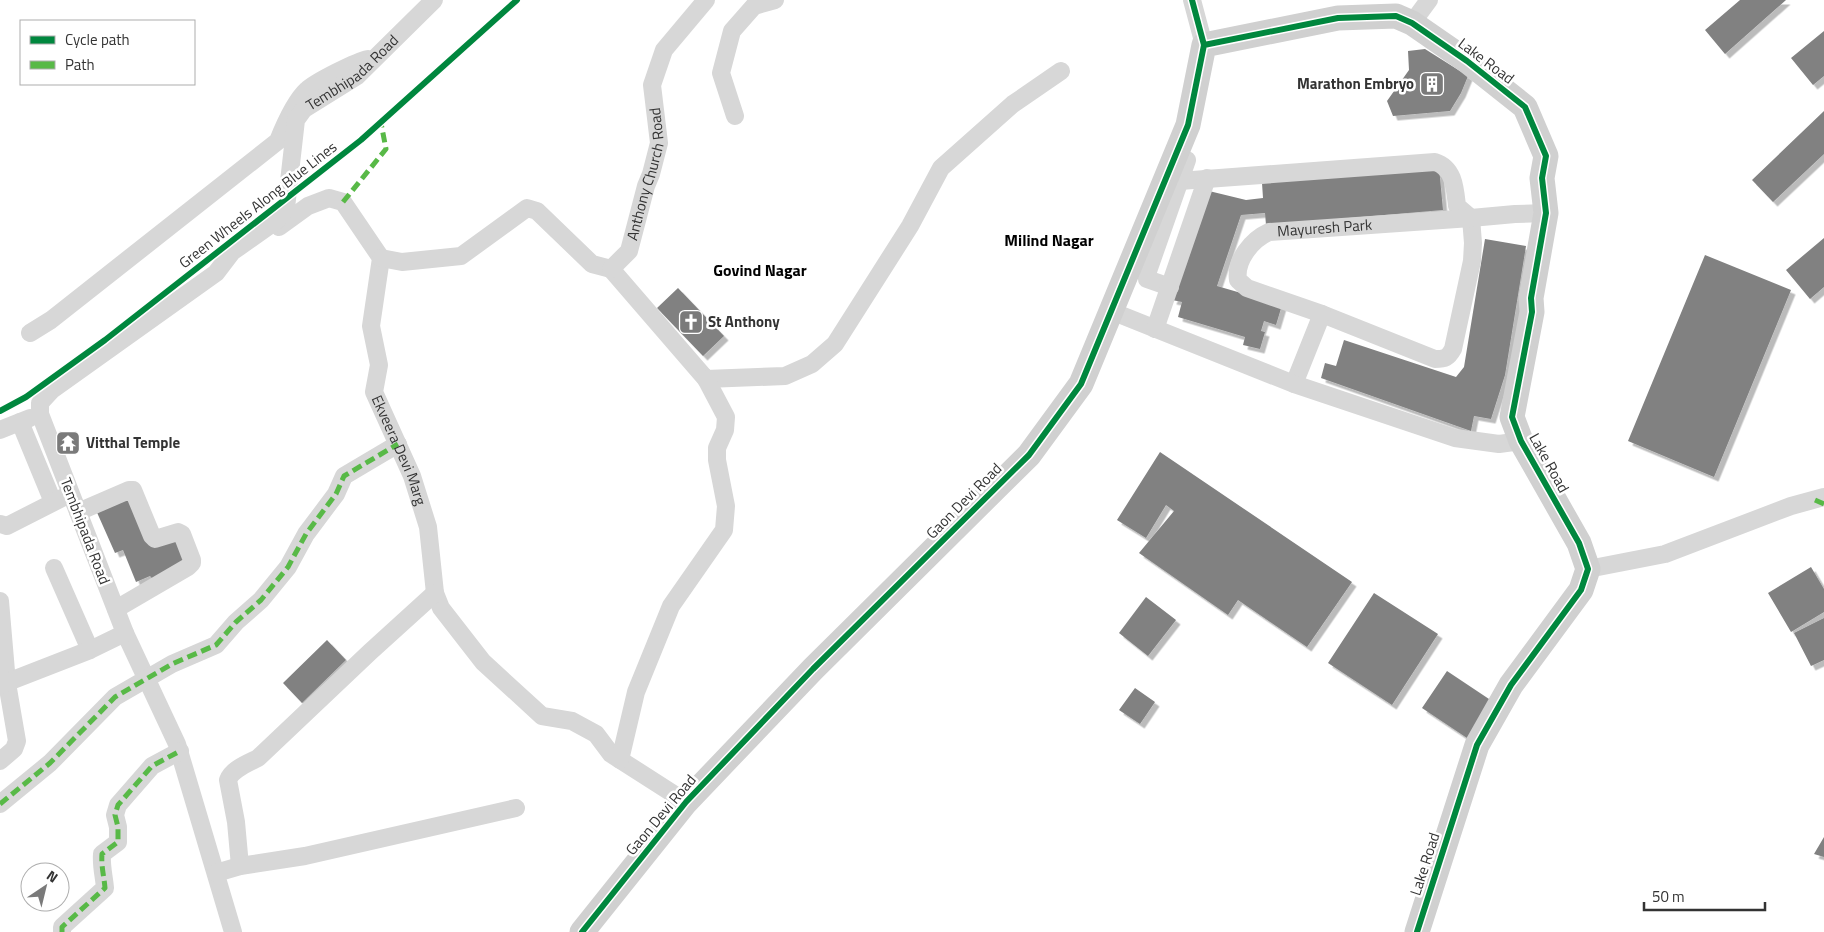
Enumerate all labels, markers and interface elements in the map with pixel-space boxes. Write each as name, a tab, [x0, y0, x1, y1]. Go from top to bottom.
legend	[20, 20, 195, 85]
text: Cycle path	[65, 28, 130, 51]
street label: Tembhipada Road	[301, 29, 404, 116]
street label: Lake Road	[1453, 32, 1519, 89]
text: Path	[65, 53, 95, 76]
building icon: Marathon Embryo	[1419, 71, 1445, 97]
place label: Marathon Embryo	[1297, 72, 1414, 95]
street label: Anthony Church Road	[620, 106, 670, 243]
street label: Green Wheels Along Blue Lines	[174, 135, 342, 274]
street label: Mayuresh Park	[1276, 213, 1373, 242]
district label: Milind Nagar	[1004, 228, 1094, 252]
district label: Govind Nagar	[713, 258, 807, 282]
church icon: St Anthony	[678, 309, 704, 335]
place label: St Anthony	[708, 310, 780, 333]
street label: Ekveera Devi Marg	[366, 391, 433, 508]
street label: Lake Road	[1524, 429, 1575, 497]
temple icon: Vitthal Temple	[55, 430, 81, 456]
place label: Vitthal Temple	[86, 431, 180, 454]
street label: Gaon Devi Road	[920, 457, 1007, 544]
street label: Tembhipada Road	[55, 474, 116, 587]
street label: Gaon Devi Road	[620, 769, 701, 860]
street label: Lake Road	[1404, 829, 1446, 898]
north arrow	[20, 862, 70, 912]
text: N	[43, 865, 63, 887]
scale bar	[1644, 880, 1765, 912]
text: 50 m	[1652, 885, 1685, 908]

